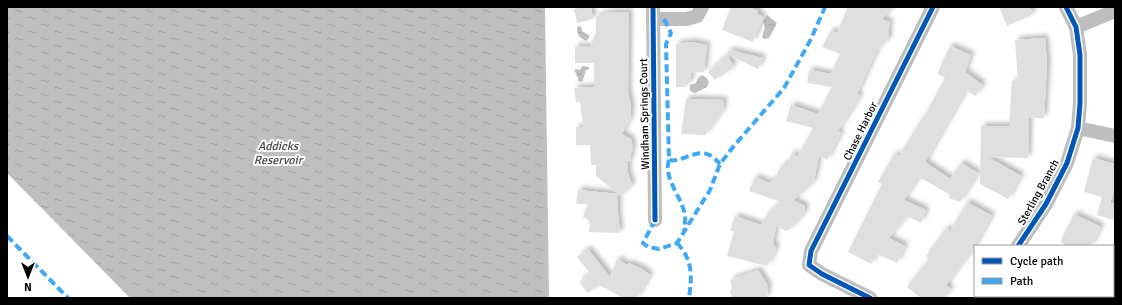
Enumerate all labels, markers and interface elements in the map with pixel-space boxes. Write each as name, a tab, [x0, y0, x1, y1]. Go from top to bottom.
street label: Windham Springs Court	[637, 58, 652, 170]
street label: Chase Harbor	[841, 100, 880, 163]
water label: Addicks Reservoir	[254, 139, 304, 168]
street label: Sterling Branch	[1015, 157, 1062, 227]
legend	[974, 245, 1114, 297]
text: Cycle path	[1010, 254, 1063, 269]
north arrow	[8, 257, 48, 297]
text: Path	[1010, 274, 1033, 289]
text: N	[24, 280, 32, 293]

